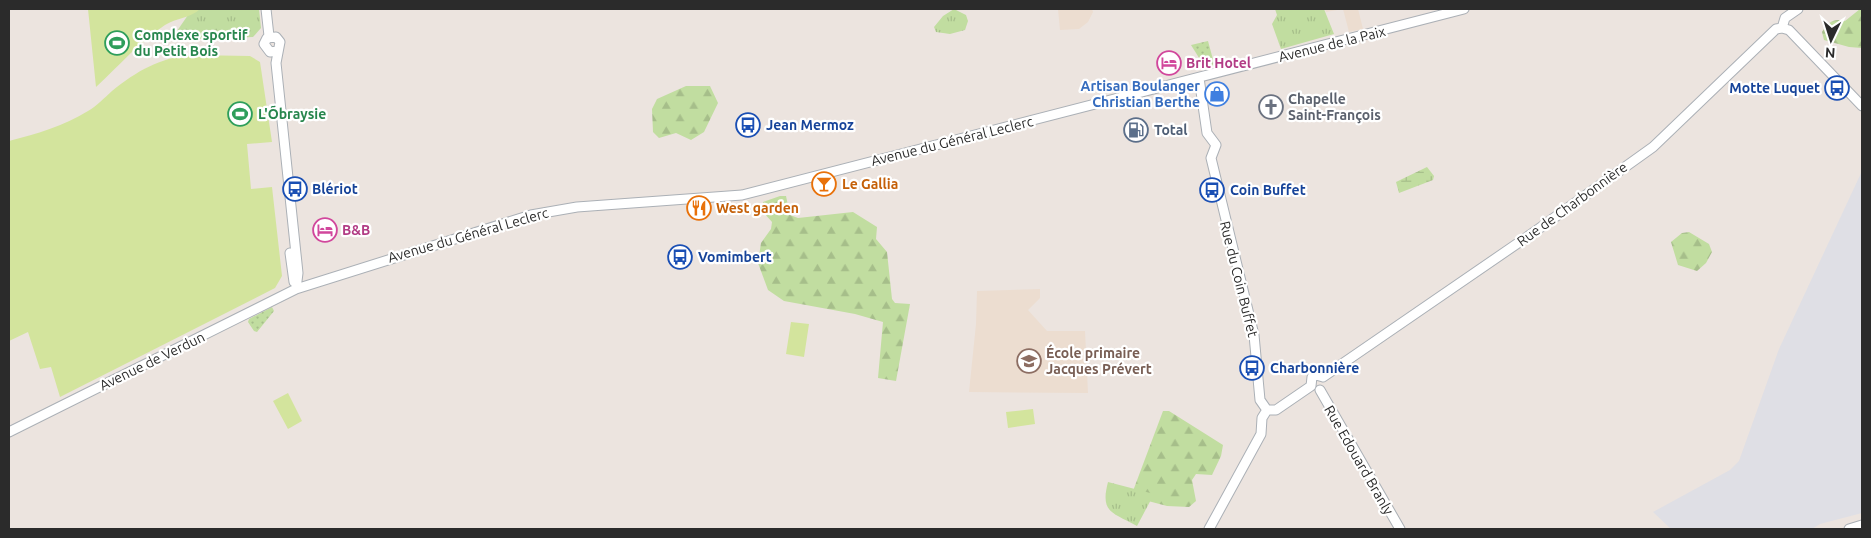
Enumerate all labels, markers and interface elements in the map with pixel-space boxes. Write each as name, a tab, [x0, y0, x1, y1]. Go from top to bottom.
north arrow	[1806, 15, 1856, 65]
street label: Avenue de la Paix	[1277, 23, 1387, 65]
place label: Complexe sportif du Petit Bois	[134, 27, 248, 59]
sports icon: Complexe sportif du Petit Bois	[104, 30, 130, 56]
text: N	[1824, 45, 1836, 61]
hotel icon: Brit Hotel	[1156, 50, 1182, 76]
place label: Brit Hotel	[1186, 55, 1251, 71]
bus stop icon: Motte Luquet	[1824, 75, 1850, 101]
place label: Artisan Boulanger Christian Berthe	[1081, 78, 1200, 110]
place label: Motte Luquet	[1729, 80, 1820, 96]
shop icon: Artisan Boulanger Christian Berthe	[1204, 81, 1230, 107]
place label: Chapelle Saint-François	[1288, 91, 1381, 124]
church icon: Chapelle Saint-François	[1258, 94, 1284, 120]
sports icon: L'Õbraysie	[227, 101, 253, 127]
place label: L'Õbraysie	[258, 105, 326, 122]
bus stop icon: Jean Mermoz	[735, 112, 761, 138]
street label: Avenue du Général Leclerc	[869, 113, 1035, 169]
place label: Jean Mermoz	[766, 117, 854, 133]
fuel station icon: Total	[1123, 117, 1149, 143]
place label: Total	[1154, 122, 1188, 138]
street label: Rue de Charbonnière	[1514, 159, 1630, 249]
bar icon: Le Gallia	[811, 171, 837, 197]
bus stop icon: Blériot	[282, 176, 308, 202]
place label: Le Gallia	[842, 176, 898, 192]
bus stop icon: Coin Buffet	[1199, 177, 1225, 203]
place label: Blériot	[312, 181, 358, 197]
place label: Coin Buffet	[1230, 182, 1306, 198]
restaurant icon: West garden	[686, 195, 712, 221]
place label: West garden	[716, 200, 799, 216]
street label: Avenue du Général Leclerc	[386, 204, 551, 266]
hotel icon: B&B	[312, 217, 338, 243]
street label: Rue du Coin Buffet	[1217, 219, 1261, 339]
place label: B&B	[342, 222, 370, 238]
bus stop icon: Vomimbert	[667, 244, 693, 270]
place label: Vomimbert	[698, 249, 772, 265]
street label: Avenue de Verdun	[97, 329, 207, 393]
place label: École primaire Jacques Prévert	[1046, 344, 1152, 377]
school or university icon: École primaire Jacques Prévert	[1016, 348, 1042, 374]
bus stop icon: Charbonnière	[1239, 355, 1265, 381]
place label: Charbonnière	[1270, 360, 1359, 376]
street label: Rue Edouard Branly	[1321, 403, 1397, 518]

